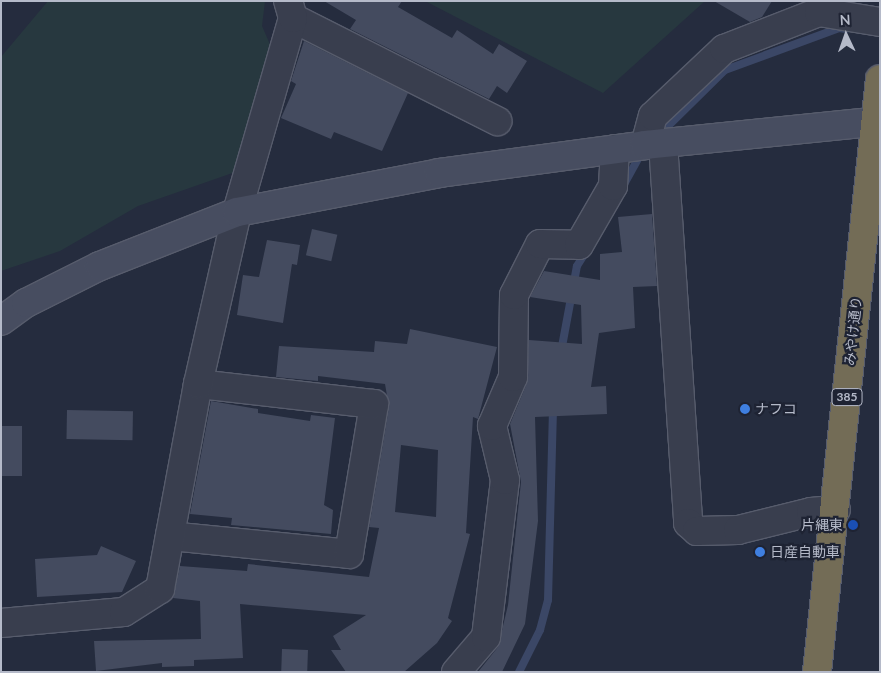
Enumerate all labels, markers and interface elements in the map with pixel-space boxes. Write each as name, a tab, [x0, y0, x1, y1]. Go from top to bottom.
north arrow	[821, 10, 871, 60]
text: N	[839, 11, 851, 28]
street label: みやけ通り	[841, 295, 865, 367]
road number: 385	[831, 388, 863, 407]
place label: ナフコ	[755, 401, 797, 417]
marker: ナフコ	[739, 403, 751, 415]
place label: 片縄東	[801, 517, 843, 533]
marker: 片縄東	[847, 519, 859, 531]
place label: 日産自動車	[770, 544, 840, 560]
marker: 日産自動車	[754, 546, 766, 558]

